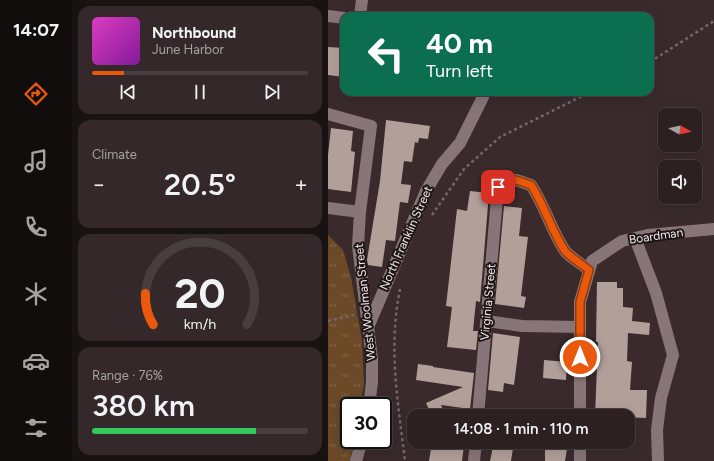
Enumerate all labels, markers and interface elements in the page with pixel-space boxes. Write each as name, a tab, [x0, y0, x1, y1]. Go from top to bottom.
text: 14:07	[13, 19, 59, 41]
text: Northbound	[152, 24, 236, 42]
text: 40 m	[426, 26, 493, 60]
icon: left	[360, 28, 412, 80]
text: June Harbor	[152, 42, 224, 57]
text: Turn left	[426, 60, 493, 82]
icon: directions	[22, 80, 50, 108]
icon: previous	[117, 81, 139, 103]
icon: pause	[189, 81, 211, 103]
icon: next	[261, 81, 283, 103]
north arrow	[658, 108, 702, 152]
map controls	[658, 108, 702, 204]
icon: music	[22, 147, 50, 175]
text: Climate	[92, 147, 137, 162]
button: sound	[658, 160, 702, 204]
text: 20.5°	[164, 166, 236, 203]
pin	[481, 170, 515, 204]
text: −	[92, 171, 106, 198]
text: +	[294, 171, 308, 198]
icon: arrive	[487, 176, 509, 198]
street label: North Franklin Street	[377, 183, 435, 292]
icon: phone	[22, 213, 50, 241]
street label: Boardman	[628, 225, 684, 247]
street label: West Woolman Street	[352, 242, 378, 361]
street label: Virginia Street	[478, 263, 498, 341]
text: 20	[174, 268, 226, 318]
icon: climate	[22, 280, 50, 308]
text: km/h	[184, 315, 216, 333]
position arrow	[559, 336, 601, 378]
icon: car	[22, 347, 50, 375]
text: Range · 76%	[92, 368, 163, 383]
text: 380 km	[92, 387, 195, 424]
speed limit sign: 30	[340, 397, 392, 449]
icon: filters	[22, 414, 50, 442]
text: 14:08 · 1 min · 110 m	[454, 420, 588, 438]

